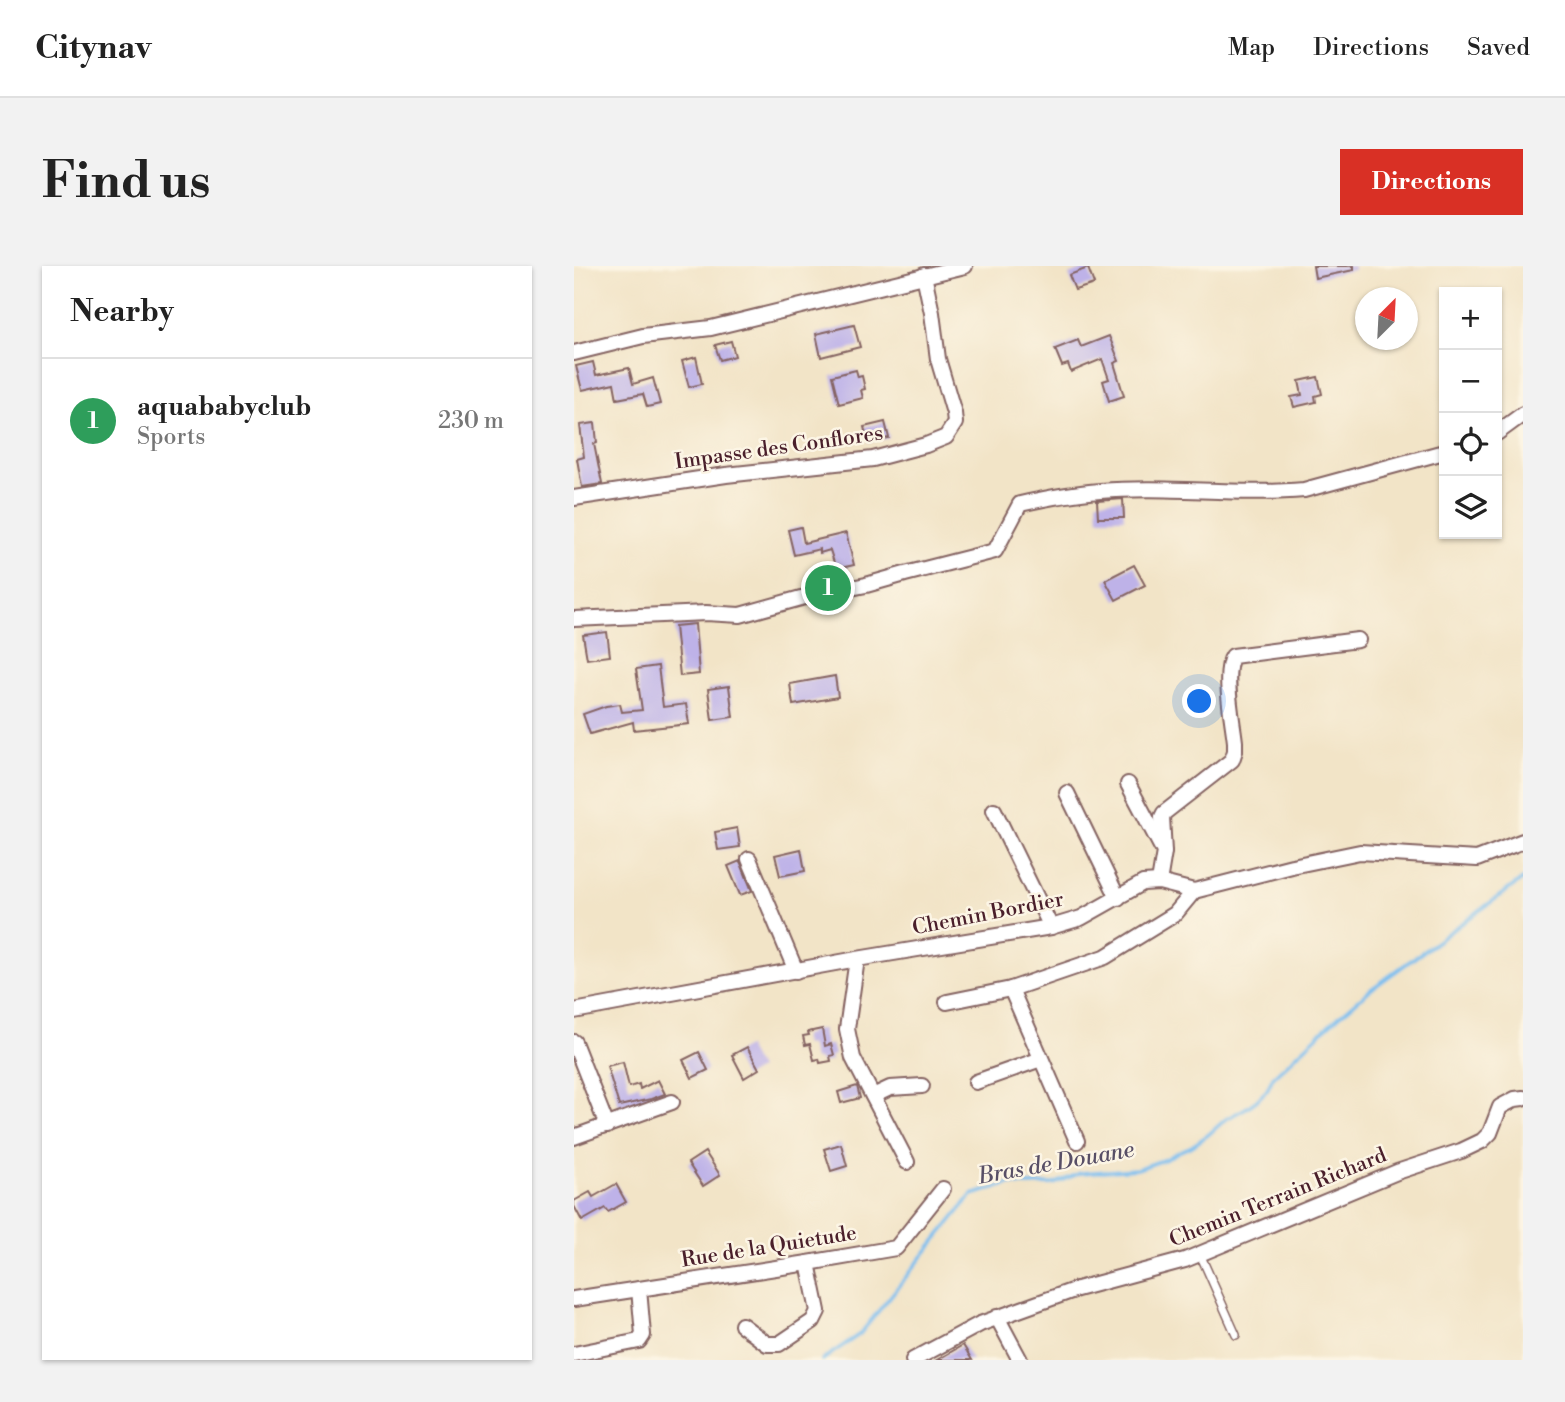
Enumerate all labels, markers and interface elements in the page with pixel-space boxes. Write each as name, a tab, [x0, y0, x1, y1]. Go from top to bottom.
text: Citynav	[35, 28, 152, 69]
text: Map	[1228, 33, 1275, 63]
text: Directions	[1313, 33, 1429, 63]
text: Saved	[1467, 33, 1530, 63]
button: Directions	[1340, 149, 1523, 215]
text: Find us	[42, 152, 211, 213]
north arrow	[1355, 287, 1418, 350]
map controls	[1439, 287, 1502, 539]
button: +	[1439, 287, 1502, 350]
text: Nearby	[70, 293, 174, 331]
button: −	[1439, 350, 1502, 413]
text: aquababyclub	[137, 391, 311, 423]
text: 1	[87, 407, 99, 435]
text: 230 m	[438, 407, 504, 435]
button: locate	[1439, 413, 1502, 476]
street label: Impasse des Conflores	[673, 420, 885, 476]
text: Sports	[137, 423, 205, 451]
button: layers	[1439, 476, 1502, 539]
pin: 1	[805, 562, 851, 614]
your location	[1182, 684, 1216, 718]
street label: Chemin Bordier	[910, 887, 1066, 941]
water label: Bras de Douane	[975, 1135, 1137, 1191]
street label: Chemin Terrain Richard	[1166, 1142, 1390, 1253]
street label: Rue de la Quietude	[679, 1220, 859, 1274]

